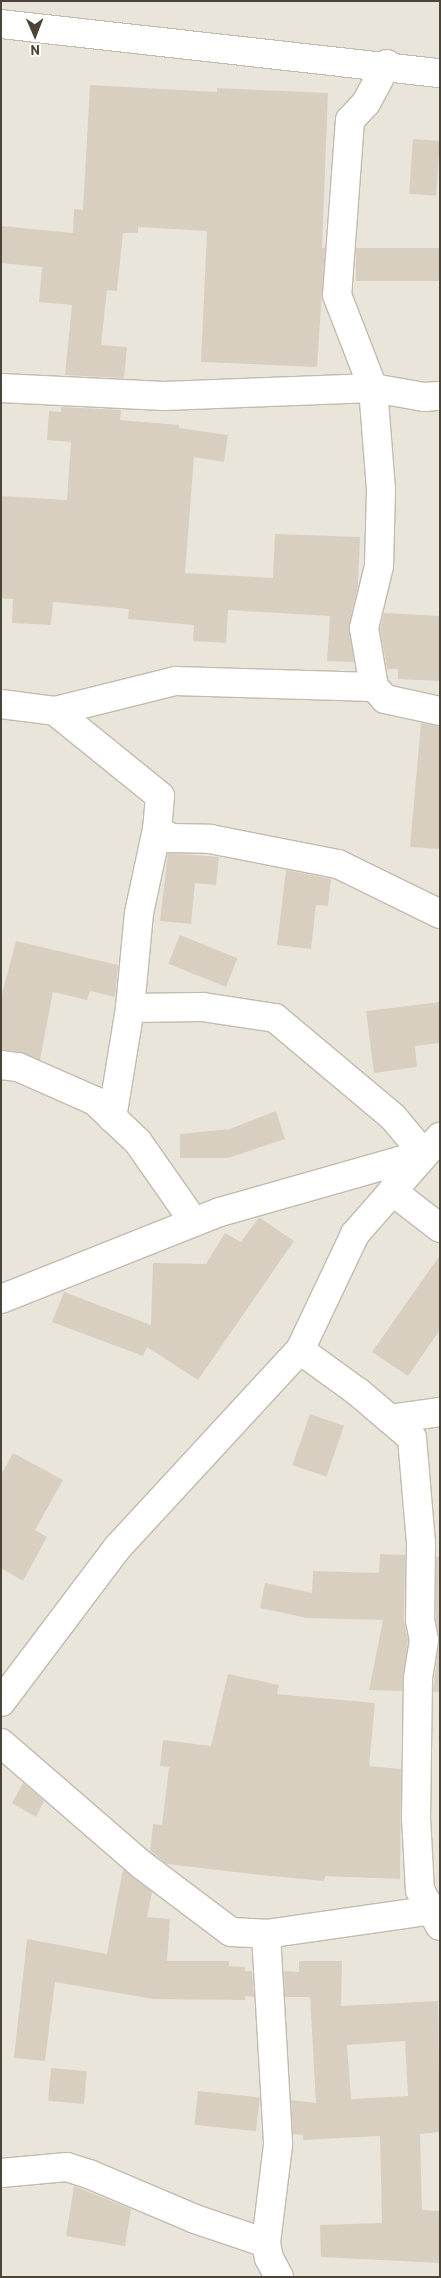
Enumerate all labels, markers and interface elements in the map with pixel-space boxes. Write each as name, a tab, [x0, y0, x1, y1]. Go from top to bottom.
north arrow	[10, 10, 60, 60]
text: N	[30, 42, 40, 59]

